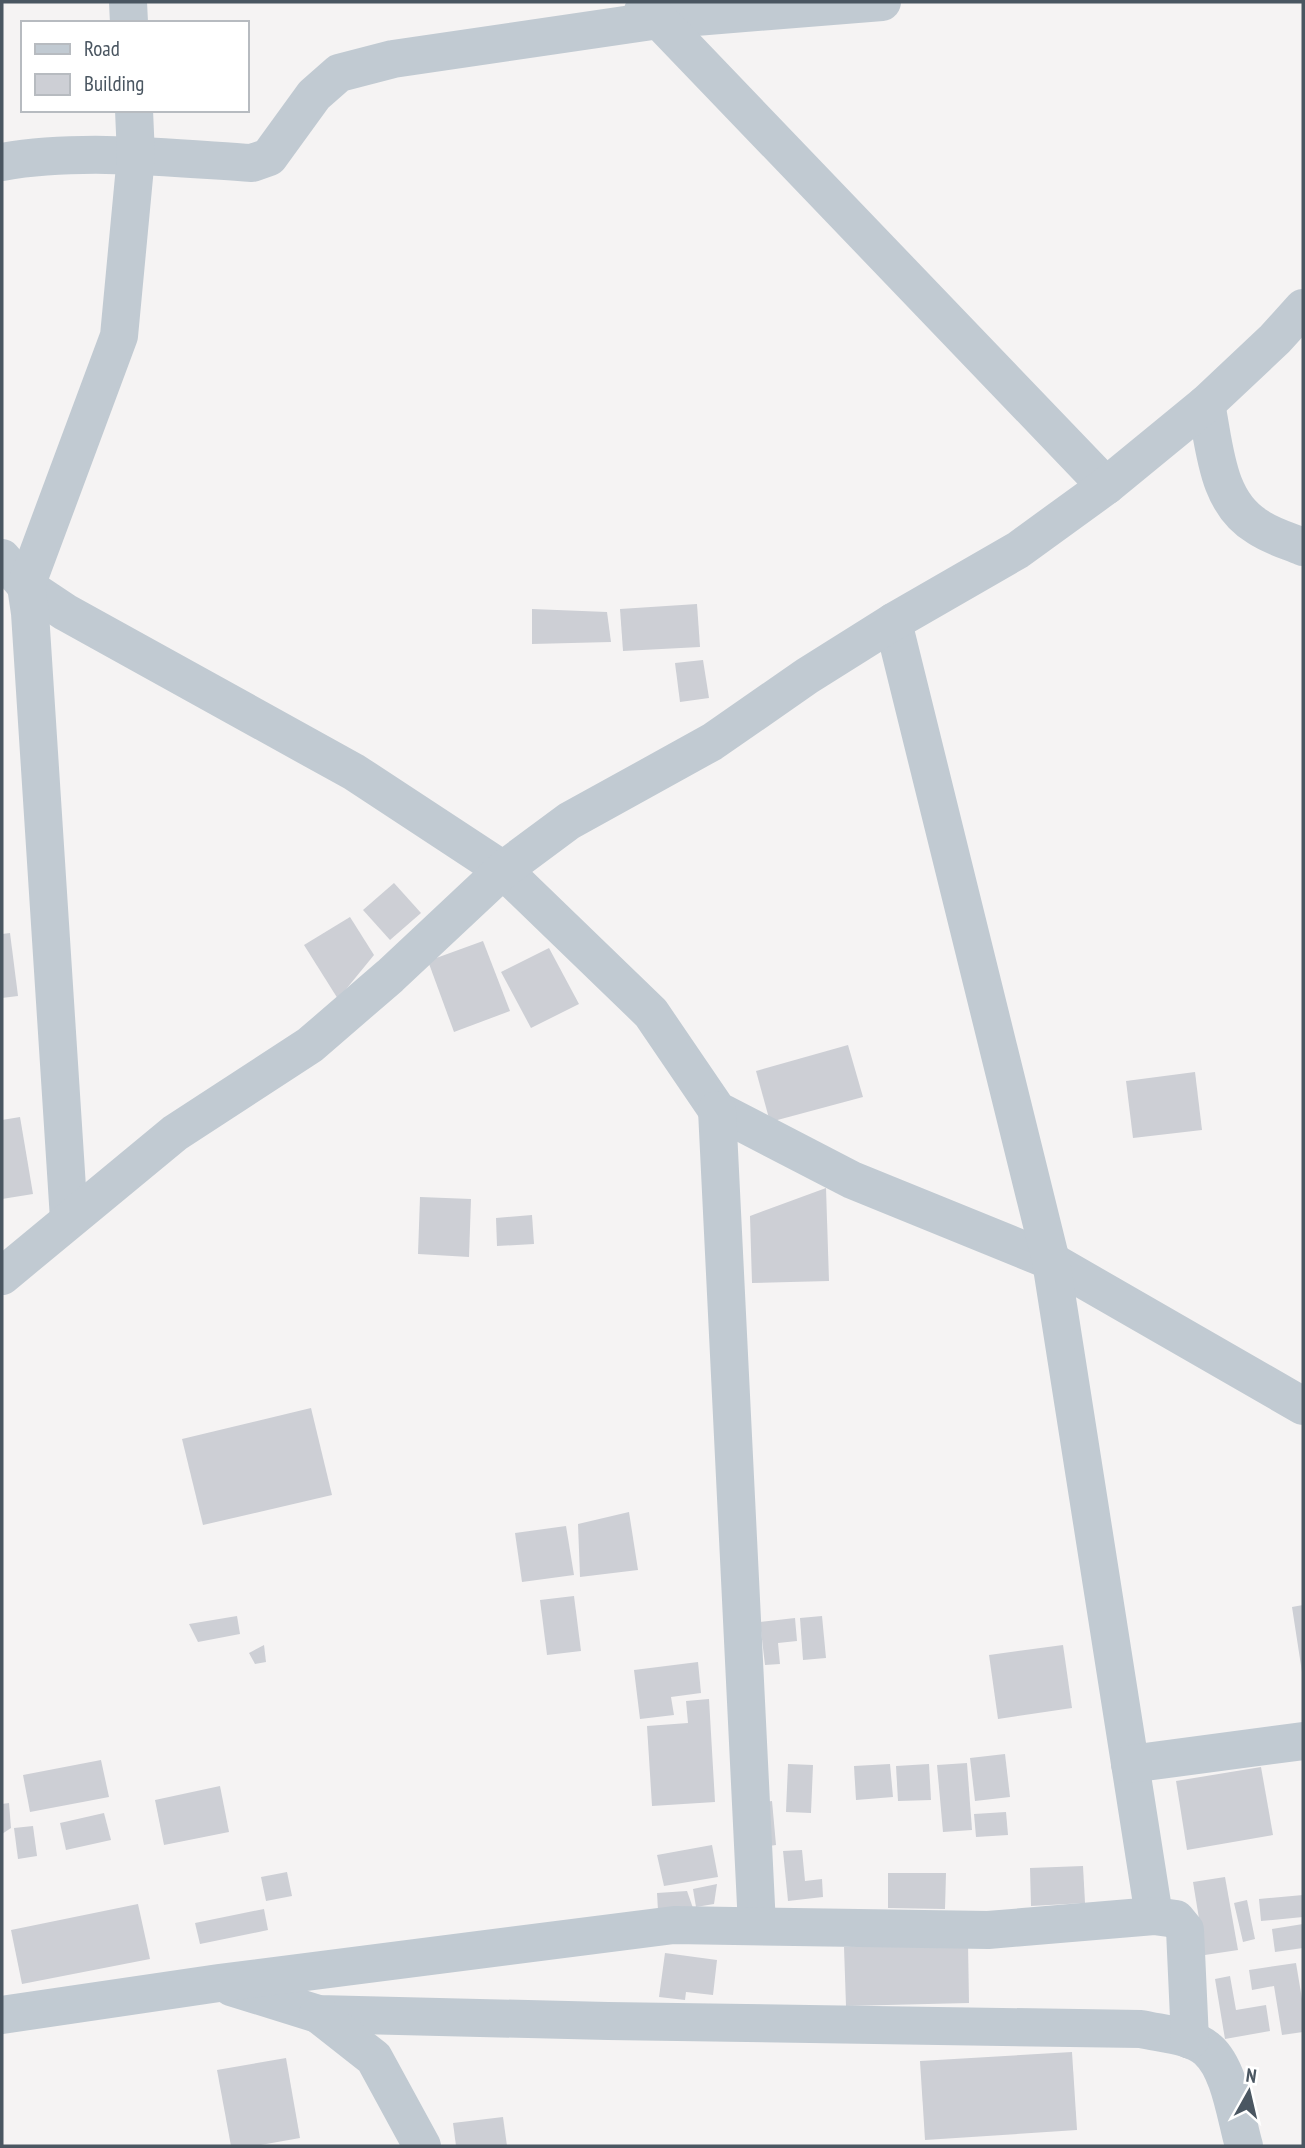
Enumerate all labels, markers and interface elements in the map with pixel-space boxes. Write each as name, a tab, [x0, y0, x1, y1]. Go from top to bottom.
legend	[21, 21, 248, 112]
text: Road	[84, 35, 120, 62]
text: Building	[84, 70, 144, 97]
north arrow	[1214, 2057, 1284, 2127]
text: N	[1245, 2063, 1258, 2088]

